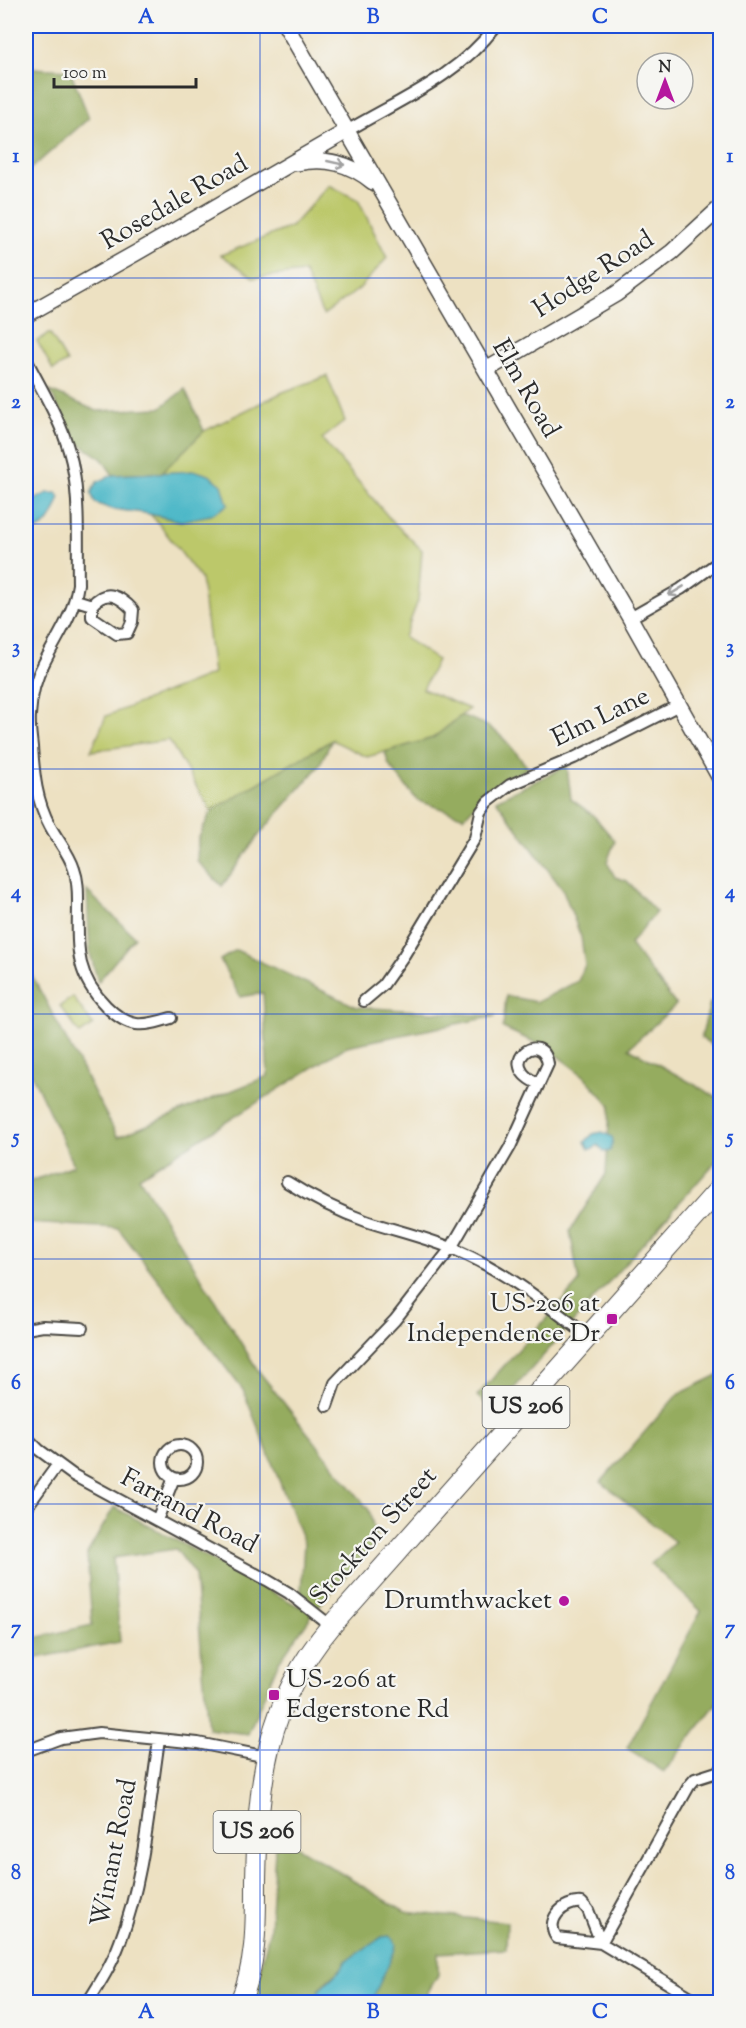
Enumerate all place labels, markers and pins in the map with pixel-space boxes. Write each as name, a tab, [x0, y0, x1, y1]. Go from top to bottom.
place label: US-206 at Independence Dr	[407, 1286, 600, 1353]
marker: US-206 at Independence Dr	[605, 1312, 619, 1326]
place label: Drumthwacket	[384, 1583, 552, 1620]
marker: Drumthwacket	[557, 1594, 571, 1608]
place label: US-206 at Edgerstone Rd	[286, 1662, 450, 1729]
marker: US-206 at Edgerstone Rd	[267, 1688, 281, 1702]

